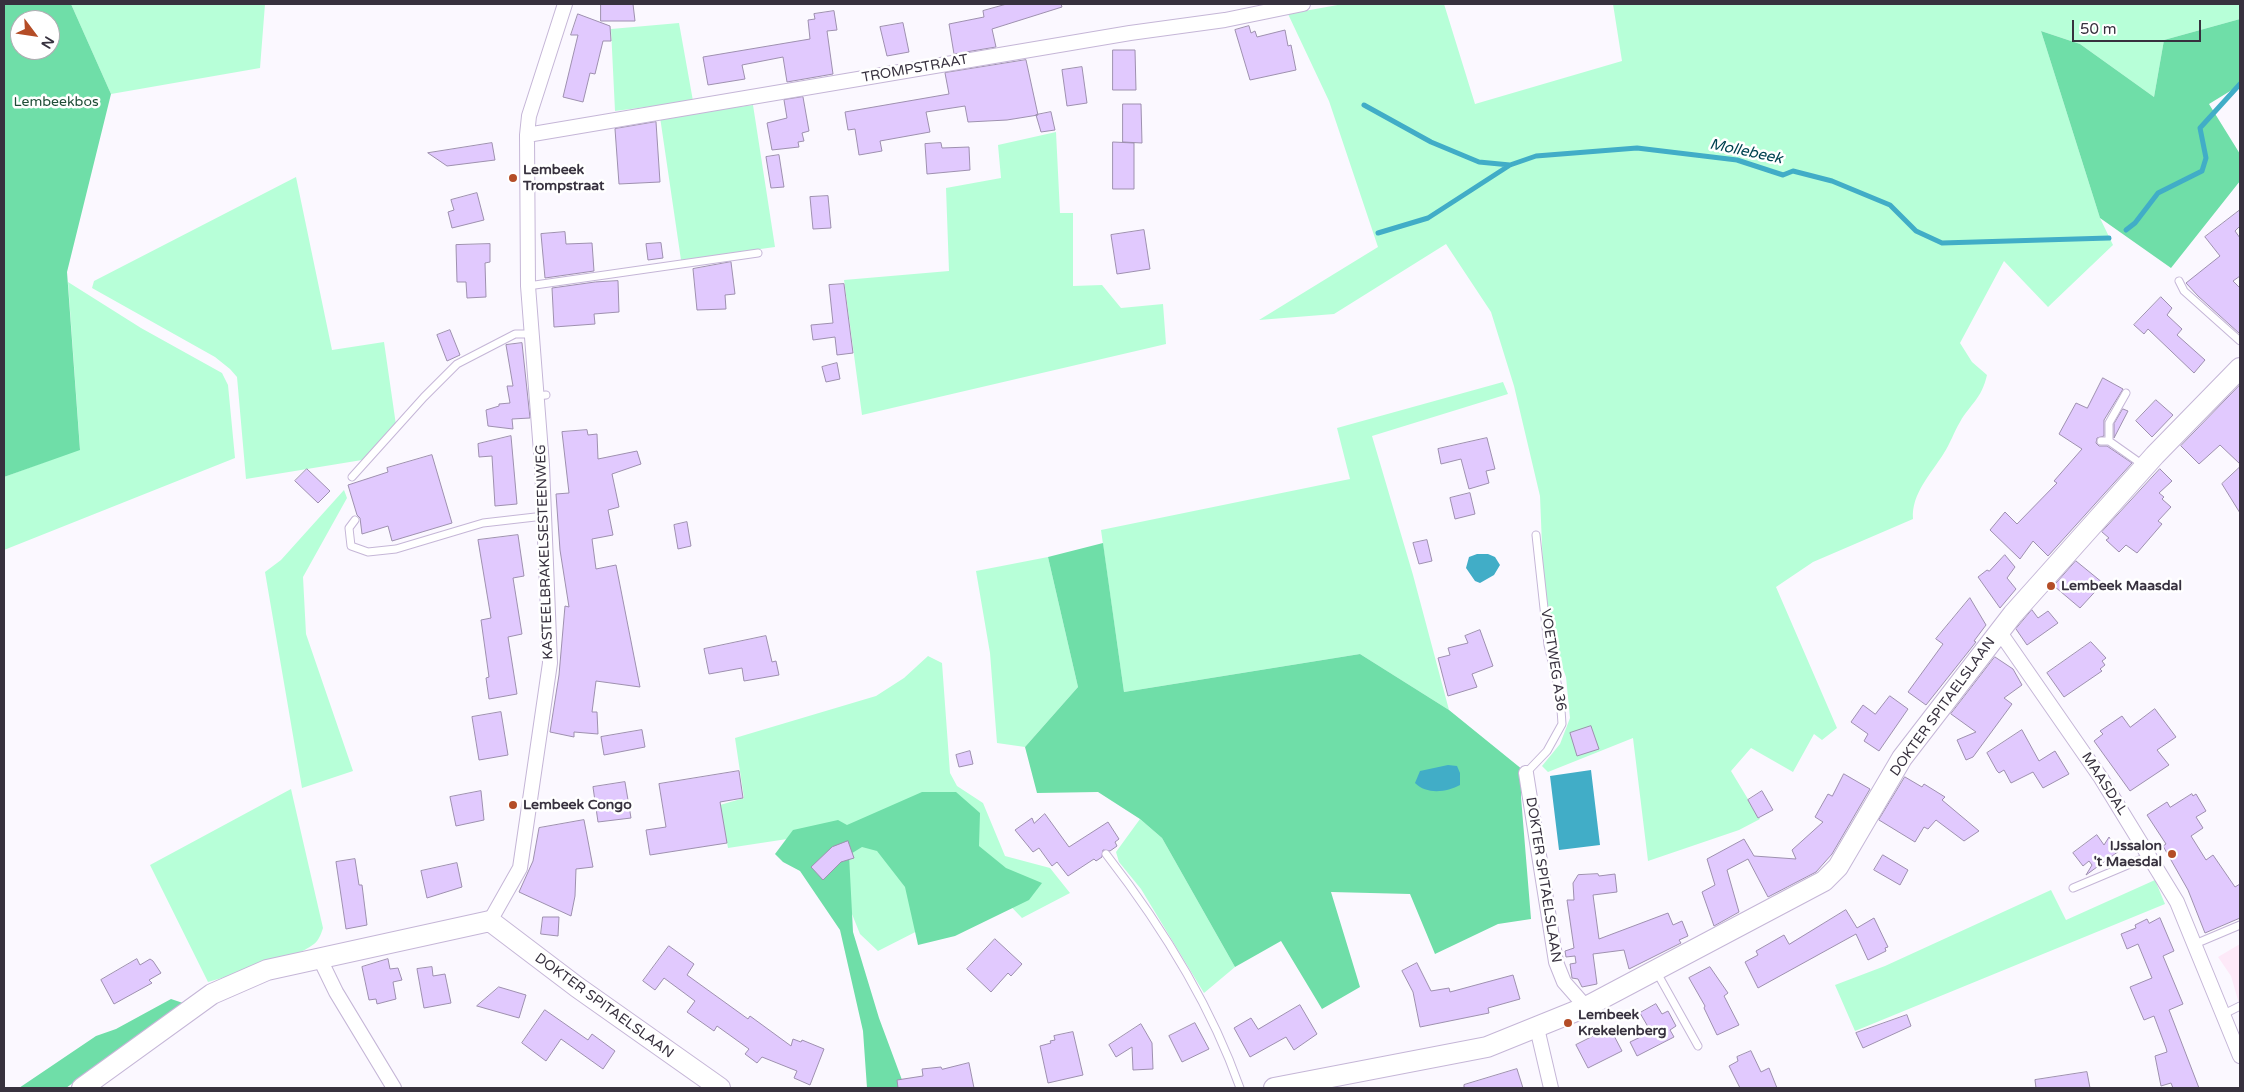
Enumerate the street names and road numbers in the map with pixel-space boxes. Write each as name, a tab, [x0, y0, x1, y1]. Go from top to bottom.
street label: TROMPSTRAAT	[861, 51, 969, 87]
street label: KASTEELBRAKELSESTEENWEG	[533, 444, 557, 660]
street label: VOETWEG A36	[1537, 608, 1569, 712]
street label: DOKTER SPITAELSLAAN	[1887, 634, 1999, 780]
street label: MAASDAL	[2077, 749, 2131, 819]
street label: DOKTER SPITAELSLAAN	[1522, 796, 1564, 964]
street label: DOKTER SPITAELSLAAN	[531, 950, 677, 1062]

